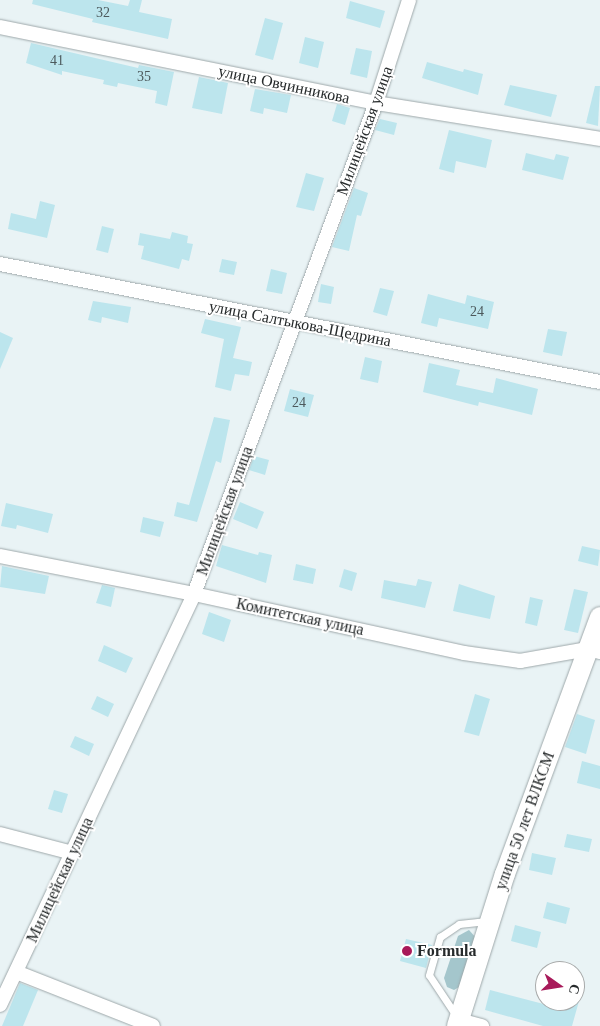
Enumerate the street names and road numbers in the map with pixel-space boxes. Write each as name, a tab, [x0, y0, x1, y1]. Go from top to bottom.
street label: улица Овчинникова	[217, 62, 351, 108]
street label: Милицейская улица	[333, 64, 397, 198]
street label: улица Салтыкова-Щедрина	[207, 297, 393, 351]
street label: Милицейская улица	[193, 444, 257, 578]
street label: Комитетская улица	[234, 594, 366, 640]
street label: улица 50 лет ВЛКСМ	[491, 749, 559, 893]
street label: Милицейская улица	[23, 814, 97, 946]

